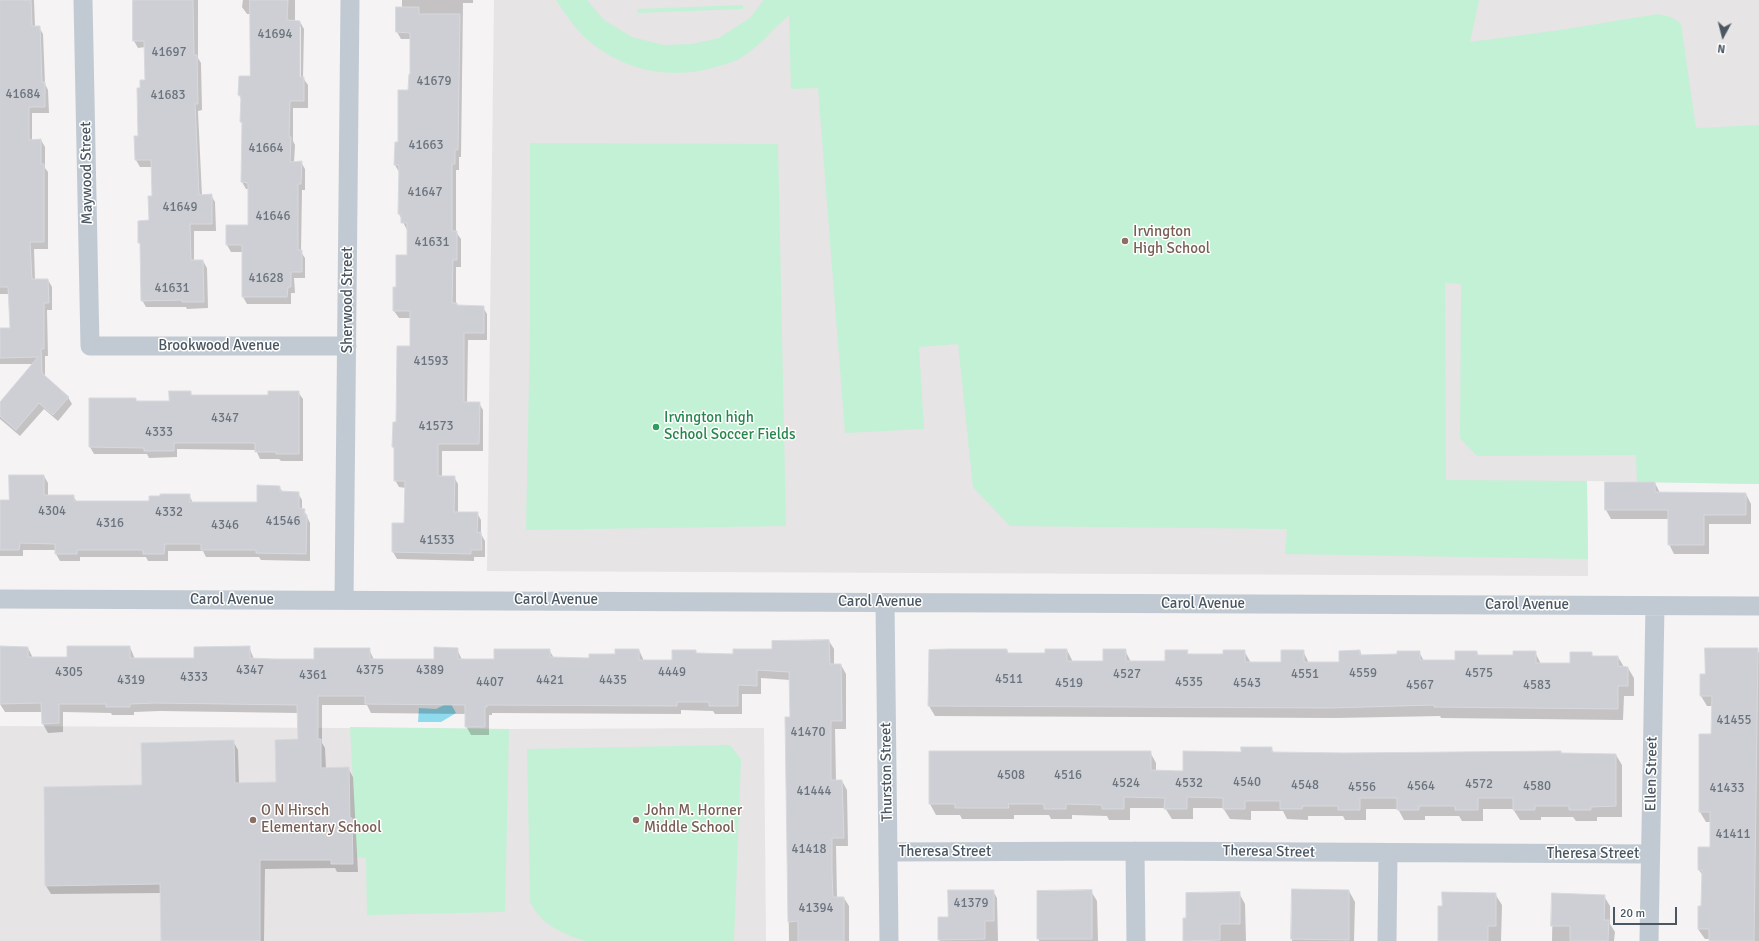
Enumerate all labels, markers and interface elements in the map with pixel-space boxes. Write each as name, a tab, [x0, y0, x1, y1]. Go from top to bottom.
north arrow	[1703, 16, 1743, 56]
house number: 41694	[257, 27, 293, 43]
text: N	[1717, 41, 1726, 55]
house number: 41697	[151, 45, 187, 61]
house number: 41679	[416, 74, 452, 90]
house number: 41684	[5, 87, 41, 103]
house number: 41683	[150, 88, 186, 104]
street label: Maywood Street	[77, 121, 97, 225]
house number: 41663	[408, 138, 444, 154]
house number: 41664	[248, 141, 284, 157]
house number: 41647	[407, 185, 443, 201]
house number: 41649	[162, 200, 198, 216]
house number: 41646	[255, 209, 291, 225]
place label: Irvington High School	[1133, 223, 1210, 258]
house number: 41631	[414, 235, 450, 251]
marker: Irvington High School	[1120, 236, 1130, 246]
street label: Sherwood Street	[339, 247, 357, 353]
house number: 41628	[248, 271, 284, 287]
house number: 41631	[154, 281, 190, 297]
street label: Brookwood Avenue	[158, 337, 280, 355]
house number: 41593	[413, 354, 449, 370]
place label: Irvington high School Soccer Fields	[664, 409, 796, 444]
house number: 4347	[211, 411, 239, 427]
house number: 41573	[418, 419, 454, 435]
marker: Irvington high School Soccer Fields	[651, 422, 661, 432]
house number: 4333	[145, 425, 173, 441]
house number: 4304	[38, 504, 66, 520]
house number: 4332	[155, 505, 183, 521]
house number: 41546	[265, 514, 301, 530]
house number: 4316	[96, 516, 124, 532]
house number: 4346	[211, 518, 239, 534]
house number: 41533	[419, 533, 455, 549]
street label: Carol Avenue	[190, 591, 274, 609]
street label: Carol Avenue	[514, 591, 598, 609]
street label: Carol Avenue	[838, 593, 922, 611]
street label: Carol Avenue	[1161, 595, 1245, 613]
street label: Carol Avenue	[1485, 596, 1569, 614]
house number: 4347	[236, 663, 264, 679]
house number: 4375	[356, 663, 384, 679]
house number: 4389	[416, 663, 444, 679]
house number: 4305	[55, 665, 83, 681]
house number: 4449	[658, 665, 686, 681]
house number: 4559	[1349, 666, 1377, 682]
house number: 4575	[1465, 666, 1493, 682]
house number: 4527	[1113, 667, 1141, 683]
house number: 4551	[1291, 667, 1319, 683]
house number: 4361	[299, 668, 327, 684]
house number: 4333	[180, 670, 208, 686]
house number: 4511	[995, 672, 1023, 688]
house number: 4319	[117, 673, 145, 689]
house number: 4421	[536, 673, 564, 689]
house number: 4435	[599, 673, 627, 689]
house number: 4407	[476, 675, 504, 691]
house number: 4535	[1175, 675, 1203, 691]
house number: 4519	[1055, 676, 1083, 692]
house number: 4543	[1233, 676, 1261, 692]
house number: 4567	[1406, 678, 1434, 694]
house number: 4583	[1523, 678, 1551, 694]
house number: 41455	[1716, 713, 1752, 729]
street label: Thurston Street	[877, 722, 897, 822]
house number: 41470	[790, 725, 826, 741]
street label: Ellen Street	[1642, 736, 1662, 812]
house number: 4508	[997, 768, 1025, 784]
house number: 4516	[1054, 768, 1082, 784]
house number: 4540	[1233, 775, 1261, 791]
house number: 4524	[1112, 776, 1140, 792]
house number: 4532	[1175, 776, 1203, 792]
house number: 4572	[1465, 777, 1493, 793]
house number: 4548	[1291, 778, 1319, 794]
house number: 4564	[1407, 779, 1435, 795]
house number: 4580	[1523, 779, 1551, 795]
house number: 4556	[1348, 780, 1376, 796]
house number: 41433	[1709, 781, 1745, 797]
house number: 41444	[796, 784, 832, 800]
place label: O N Hirsch Elementary School	[261, 802, 382, 837]
place label: John M. Horner Middle School	[644, 802, 742, 837]
marker: O N Hirsch Elementary School	[248, 815, 258, 825]
marker: John M. Horner Middle School	[631, 815, 641, 825]
house number: 41411	[1715, 827, 1751, 843]
house number: 41418	[791, 842, 827, 858]
street label: Theresa Street	[1223, 842, 1315, 862]
street label: Theresa Street	[899, 843, 991, 861]
street label: Theresa Street	[1547, 845, 1639, 863]
house number: 41379	[953, 896, 989, 912]
scale bar	[1615, 899, 1679, 925]
house number: 41394	[798, 901, 834, 917]
text: 20 m	[1620, 906, 1645, 921]

